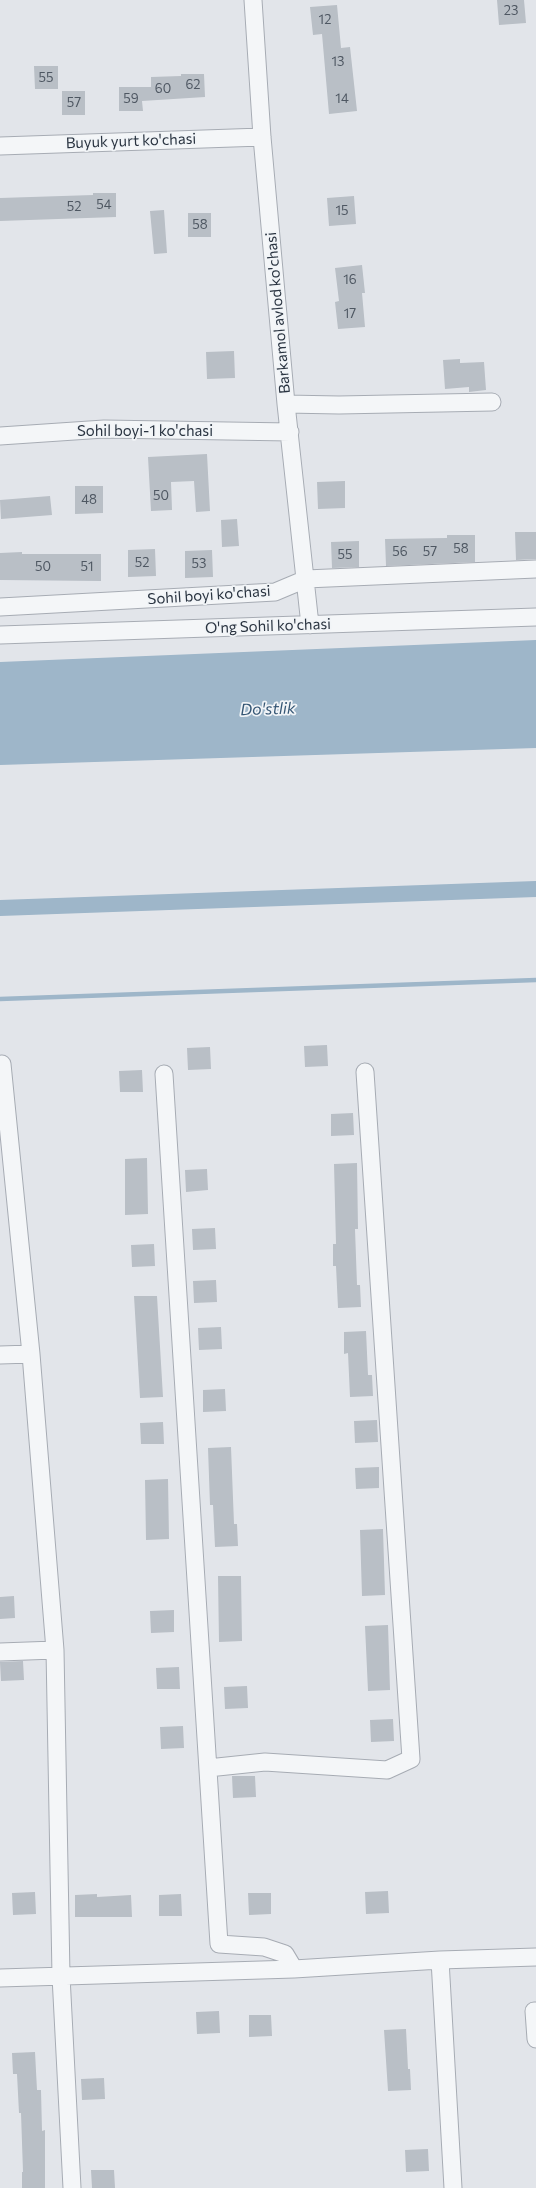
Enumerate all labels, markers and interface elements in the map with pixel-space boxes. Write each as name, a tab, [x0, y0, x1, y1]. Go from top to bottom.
house number: 23	[504, 3, 518, 19]
house number: 12	[319, 12, 331, 28]
house number: 13	[332, 54, 344, 70]
house number: 55	[39, 70, 53, 86]
house number: 62	[185, 77, 201, 93]
house number: 60	[155, 81, 171, 97]
house number: 59	[123, 91, 139, 107]
house number: 14	[335, 91, 349, 107]
house number: 57	[67, 95, 81, 111]
street label: Buyuk yurt ko'chasi	[65, 130, 197, 152]
house number: 54	[96, 197, 112, 213]
house number: 52	[67, 199, 81, 215]
house number: 15	[335, 203, 349, 219]
house number: 58	[192, 217, 208, 233]
street label: Barkamol avlod ko'chasi	[262, 231, 294, 395]
house number: 16	[343, 272, 357, 288]
house number: 17	[344, 306, 356, 322]
street label: Sohil boyi-1 ko'chasi	[77, 422, 213, 440]
house number: 50	[153, 488, 169, 504]
house number: 48	[81, 492, 97, 508]
house number: 58	[453, 541, 469, 557]
house number: 56	[392, 544, 408, 560]
house number: 57	[423, 544, 437, 560]
house number: 55	[338, 547, 352, 563]
house number: 52	[135, 555, 149, 571]
house number: 53	[192, 556, 206, 572]
house number: 50	[35, 559, 51, 575]
house number: 51	[80, 559, 94, 575]
street label: Sohil boyi ko'chasi	[147, 582, 271, 608]
street label: O'ng Sohil ko'chasi	[205, 615, 331, 637]
water label: Do'stlik	[240, 698, 296, 720]

